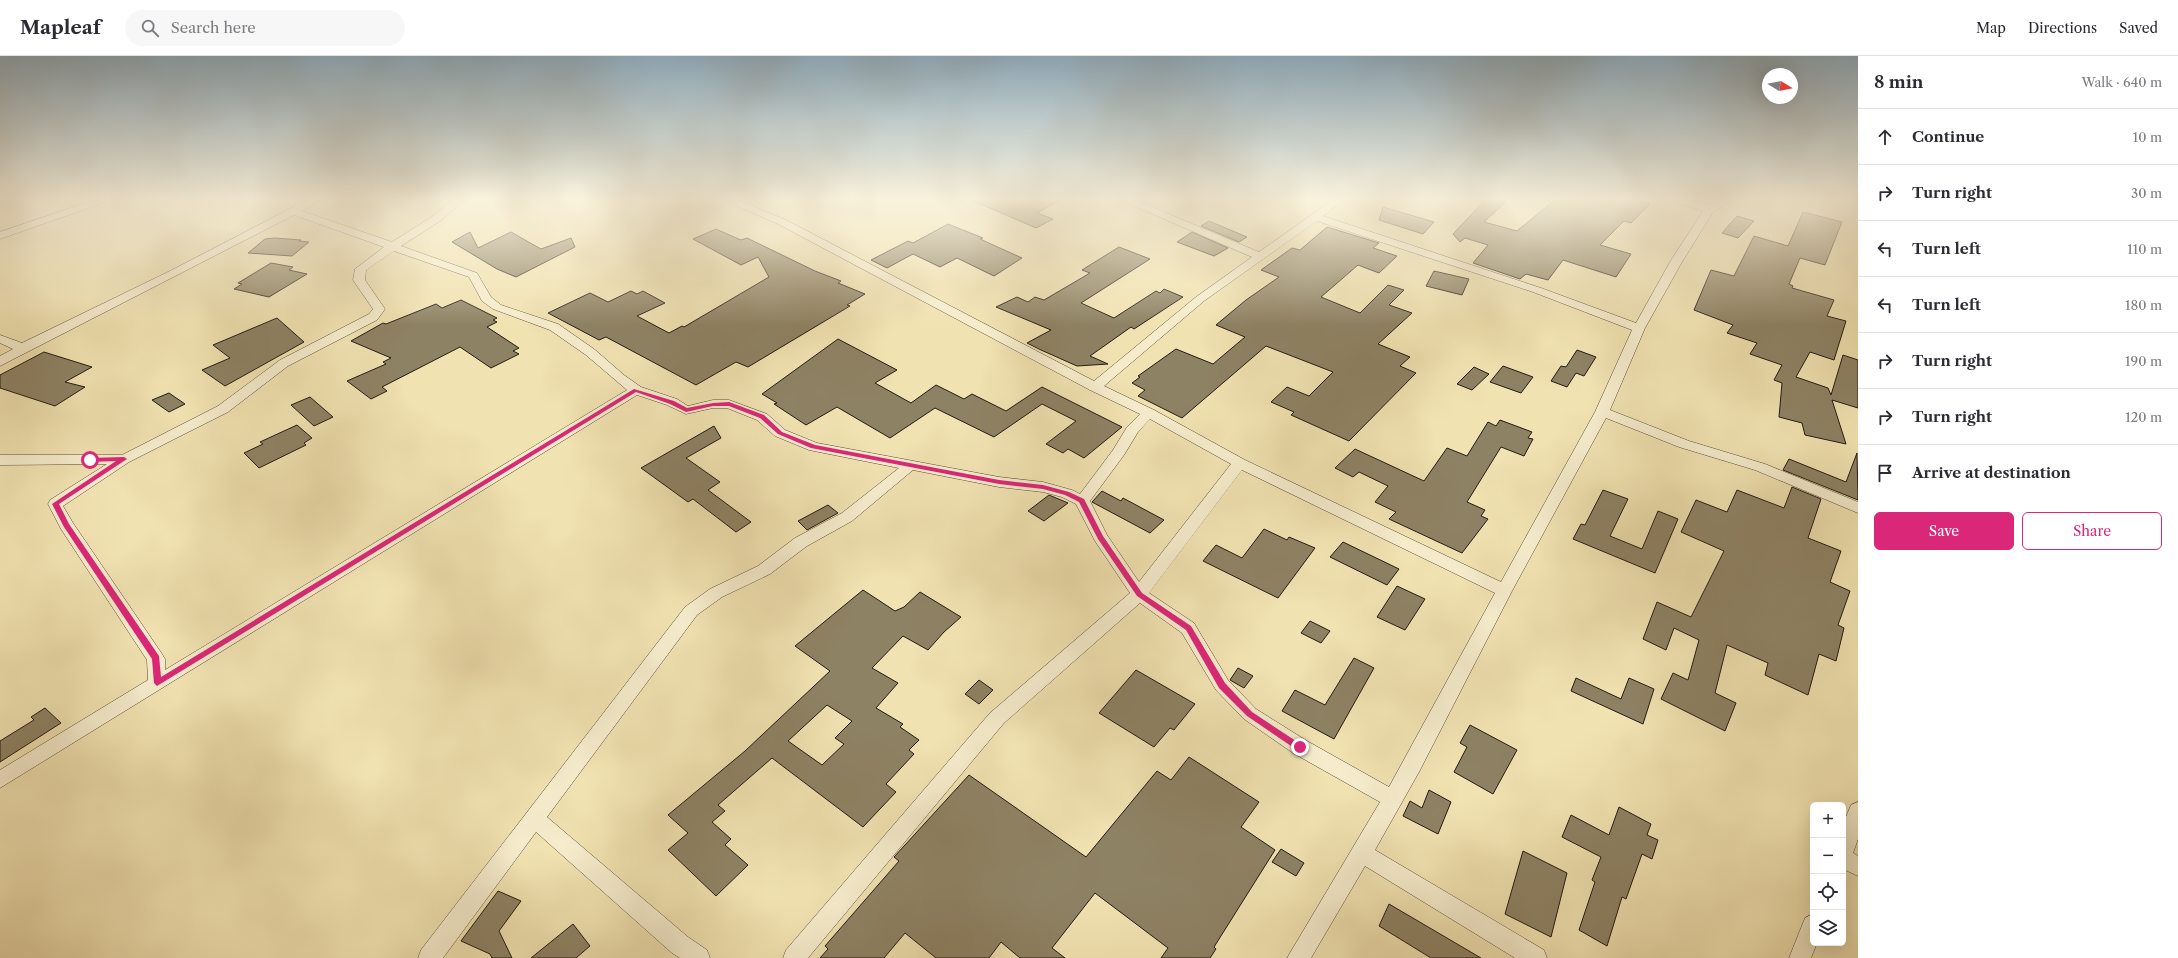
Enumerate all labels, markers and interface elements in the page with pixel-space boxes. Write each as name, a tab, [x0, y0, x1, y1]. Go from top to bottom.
search box	[125, 10, 405, 46]
text: Mapleaf	[20, 16, 101, 39]
icon: search	[139, 17, 161, 39]
text: Search here	[171, 18, 256, 37]
text: Map	[1976, 19, 2006, 37]
text: Directions	[2028, 19, 2097, 37]
text: Saved	[2119, 19, 2158, 37]
north arrow	[1762, 68, 1798, 104]
text: 8 min	[1874, 72, 1923, 92]
text: Walk · 640 m	[2081, 74, 2162, 90]
icon: ahead	[1874, 126, 1896, 148]
text: Continue	[1912, 127, 1984, 146]
text: 10 m	[2133, 129, 2162, 145]
icon: right	[1874, 182, 1896, 204]
text: Turn right	[1912, 183, 1992, 202]
text: 30 m	[2131, 185, 2162, 201]
icon: left	[1874, 238, 1896, 260]
text: Turn left	[1912, 239, 1981, 258]
text: 110 m	[2127, 241, 2162, 257]
icon: left	[1874, 294, 1896, 316]
text: Turn left	[1912, 295, 1981, 314]
text: 180 m	[2125, 297, 2162, 313]
icon: right	[1874, 350, 1896, 372]
text: Turn right	[1912, 351, 1992, 370]
text: 190 m	[2125, 353, 2162, 369]
icon: right	[1874, 406, 1896, 428]
text: Turn right	[1912, 407, 1992, 426]
text: 120 m	[2125, 409, 2162, 425]
route start	[81, 451, 99, 469]
icon: arrive	[1874, 462, 1896, 484]
text: Arrive at destination	[1912, 463, 2071, 482]
button: Save	[1874, 512, 2014, 550]
button: Share	[2022, 512, 2162, 550]
route end	[1291, 738, 1309, 756]
map controls	[1810, 802, 1846, 946]
button: +	[1810, 802, 1846, 838]
button: −	[1810, 838, 1846, 874]
button: locate	[1810, 874, 1846, 910]
button: layers	[1810, 910, 1846, 946]

